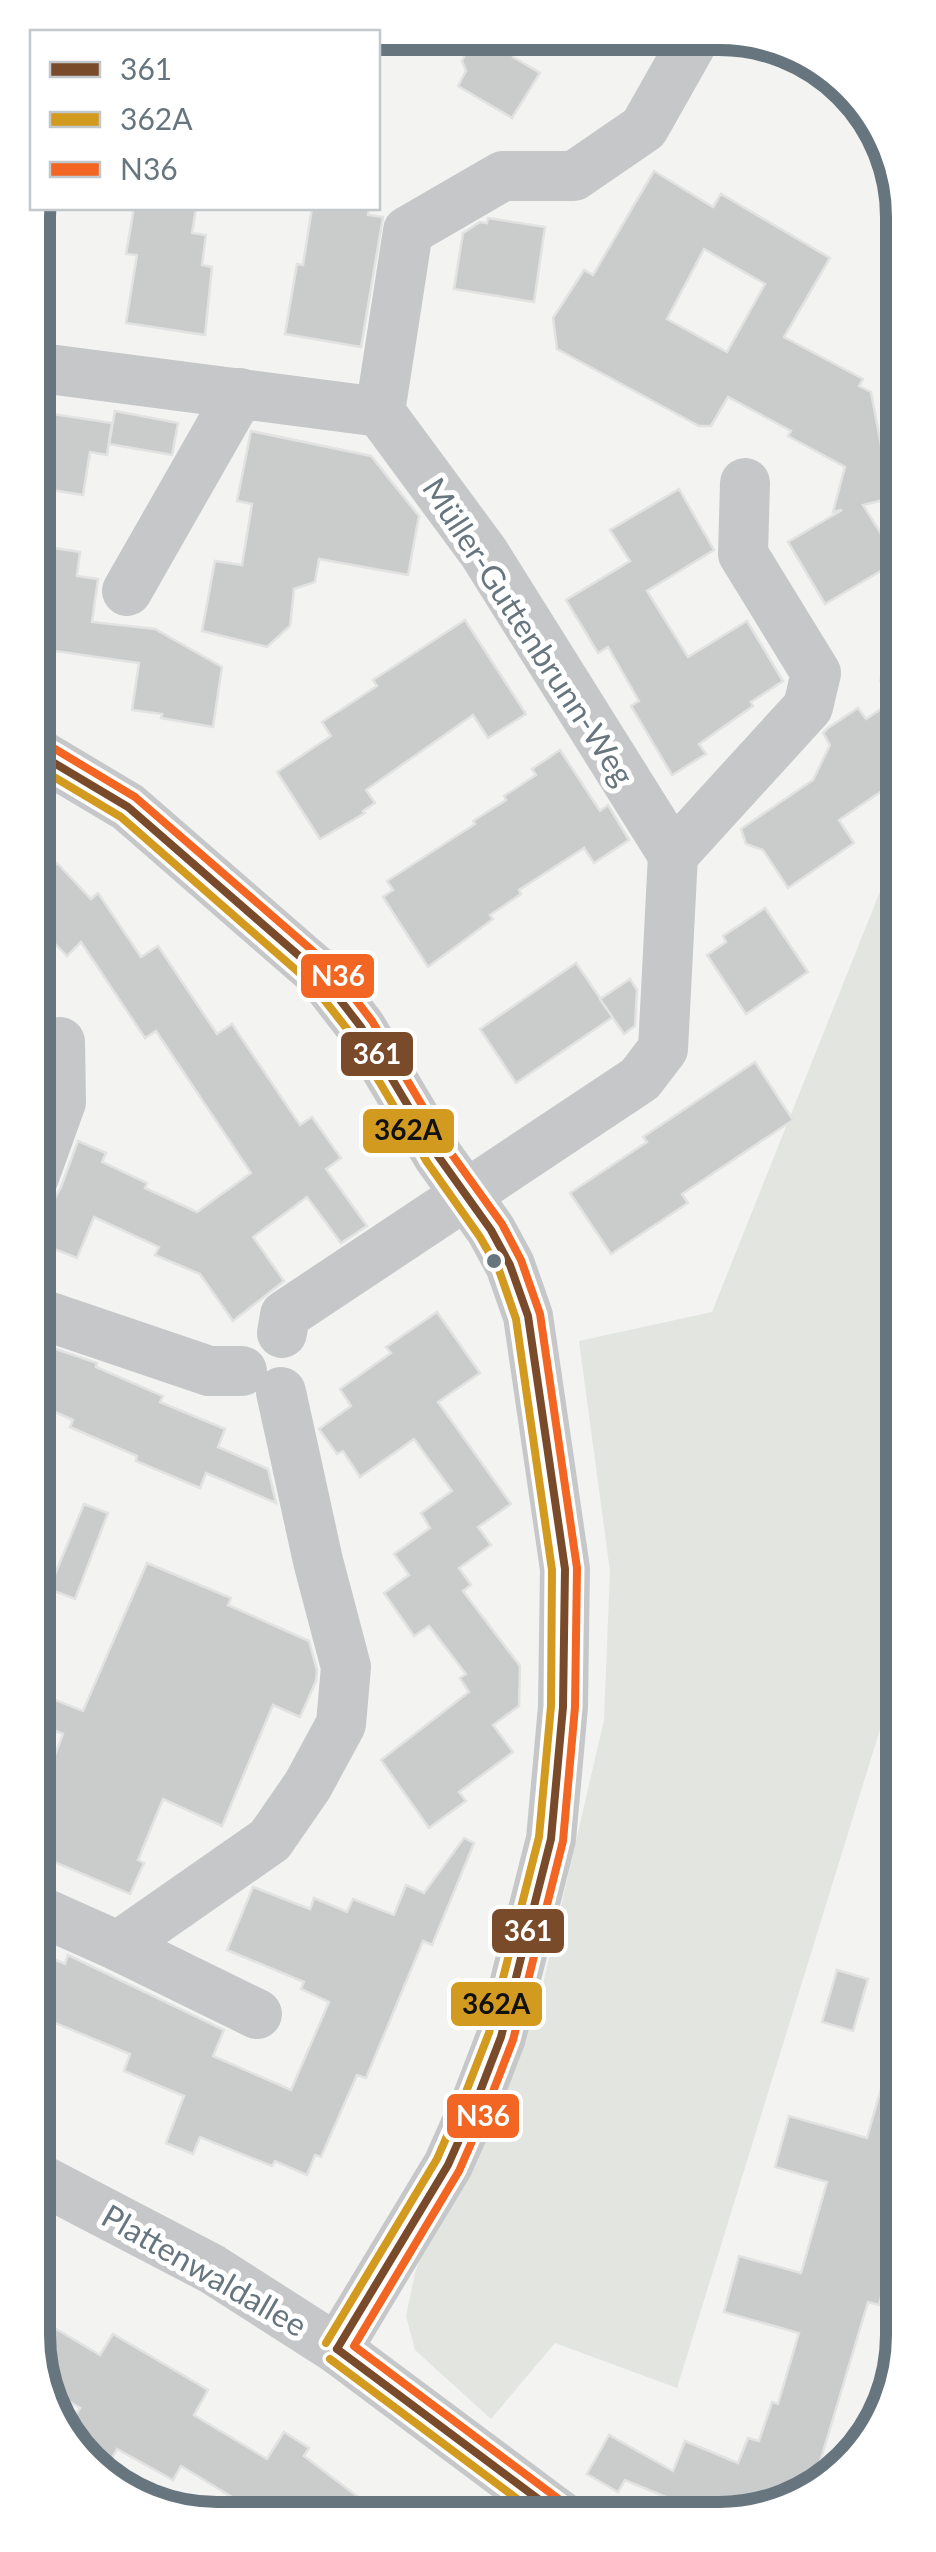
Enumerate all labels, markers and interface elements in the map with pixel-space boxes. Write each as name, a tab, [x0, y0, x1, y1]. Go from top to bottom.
legend	[30, 30, 380, 210]
text: 361	[120, 50, 172, 86]
text: 362A	[120, 100, 193, 136]
text: N36	[120, 150, 178, 186]
street label: Müller-Guttenbrunn-Weg	[415, 470, 643, 792]
line badge: N36	[299, 952, 376, 1000]
text: N36	[311, 958, 365, 992]
line badge: 361	[339, 1030, 415, 1078]
text: 361	[353, 1036, 401, 1070]
line badge: 362A	[361, 1107, 456, 1155]
text: 362A	[374, 1112, 443, 1146]
unlabelled marker	[484, 1251, 504, 1271]
line badge: 361	[490, 1907, 566, 1955]
text: 361	[504, 1913, 552, 1947]
line badge: 362A	[449, 1980, 544, 2028]
text: 362A	[462, 1986, 531, 2020]
line badge: N36	[445, 2092, 521, 2140]
text: N36	[456, 2098, 510, 2132]
street label: Plattenwaldallee	[95, 2195, 314, 2344]

